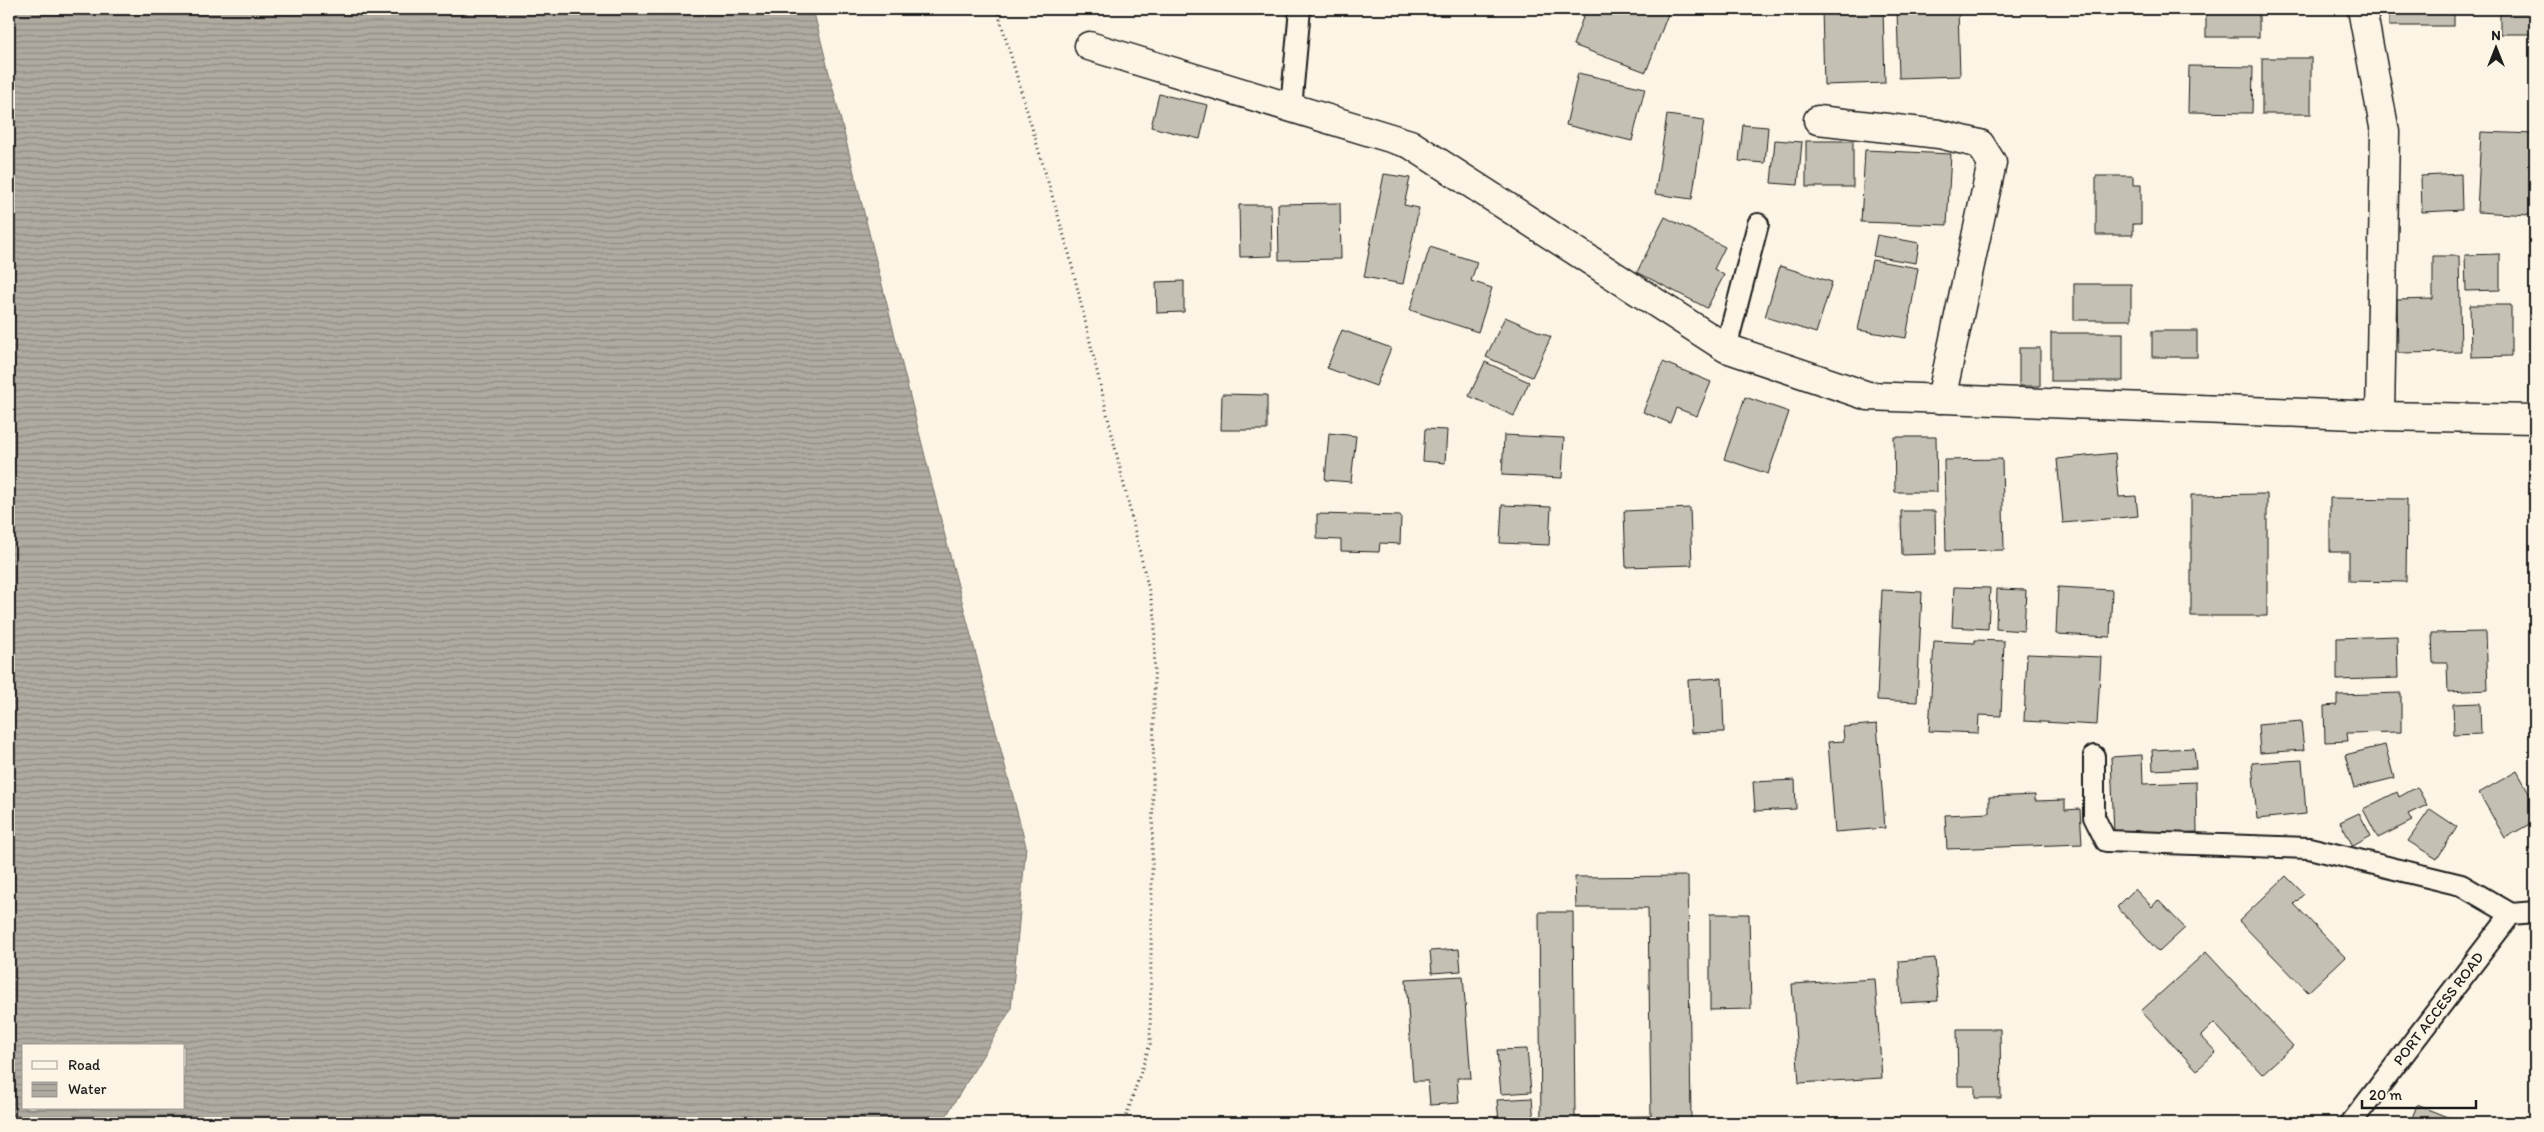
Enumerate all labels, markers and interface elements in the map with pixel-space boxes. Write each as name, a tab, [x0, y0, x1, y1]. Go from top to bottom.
north arrow	[2472, 22, 2522, 72]
text: N	[2491, 27, 2501, 44]
street label: PORT ACCESS ROAD	[2389, 948, 2488, 1069]
legend	[22, 1044, 185, 1110]
text: Road	[68, 1056, 101, 1074]
scale bar	[2362, 1077, 2475, 1109]
text: Water	[68, 1080, 107, 1098]
text: 20 m	[2369, 1086, 2403, 1104]

